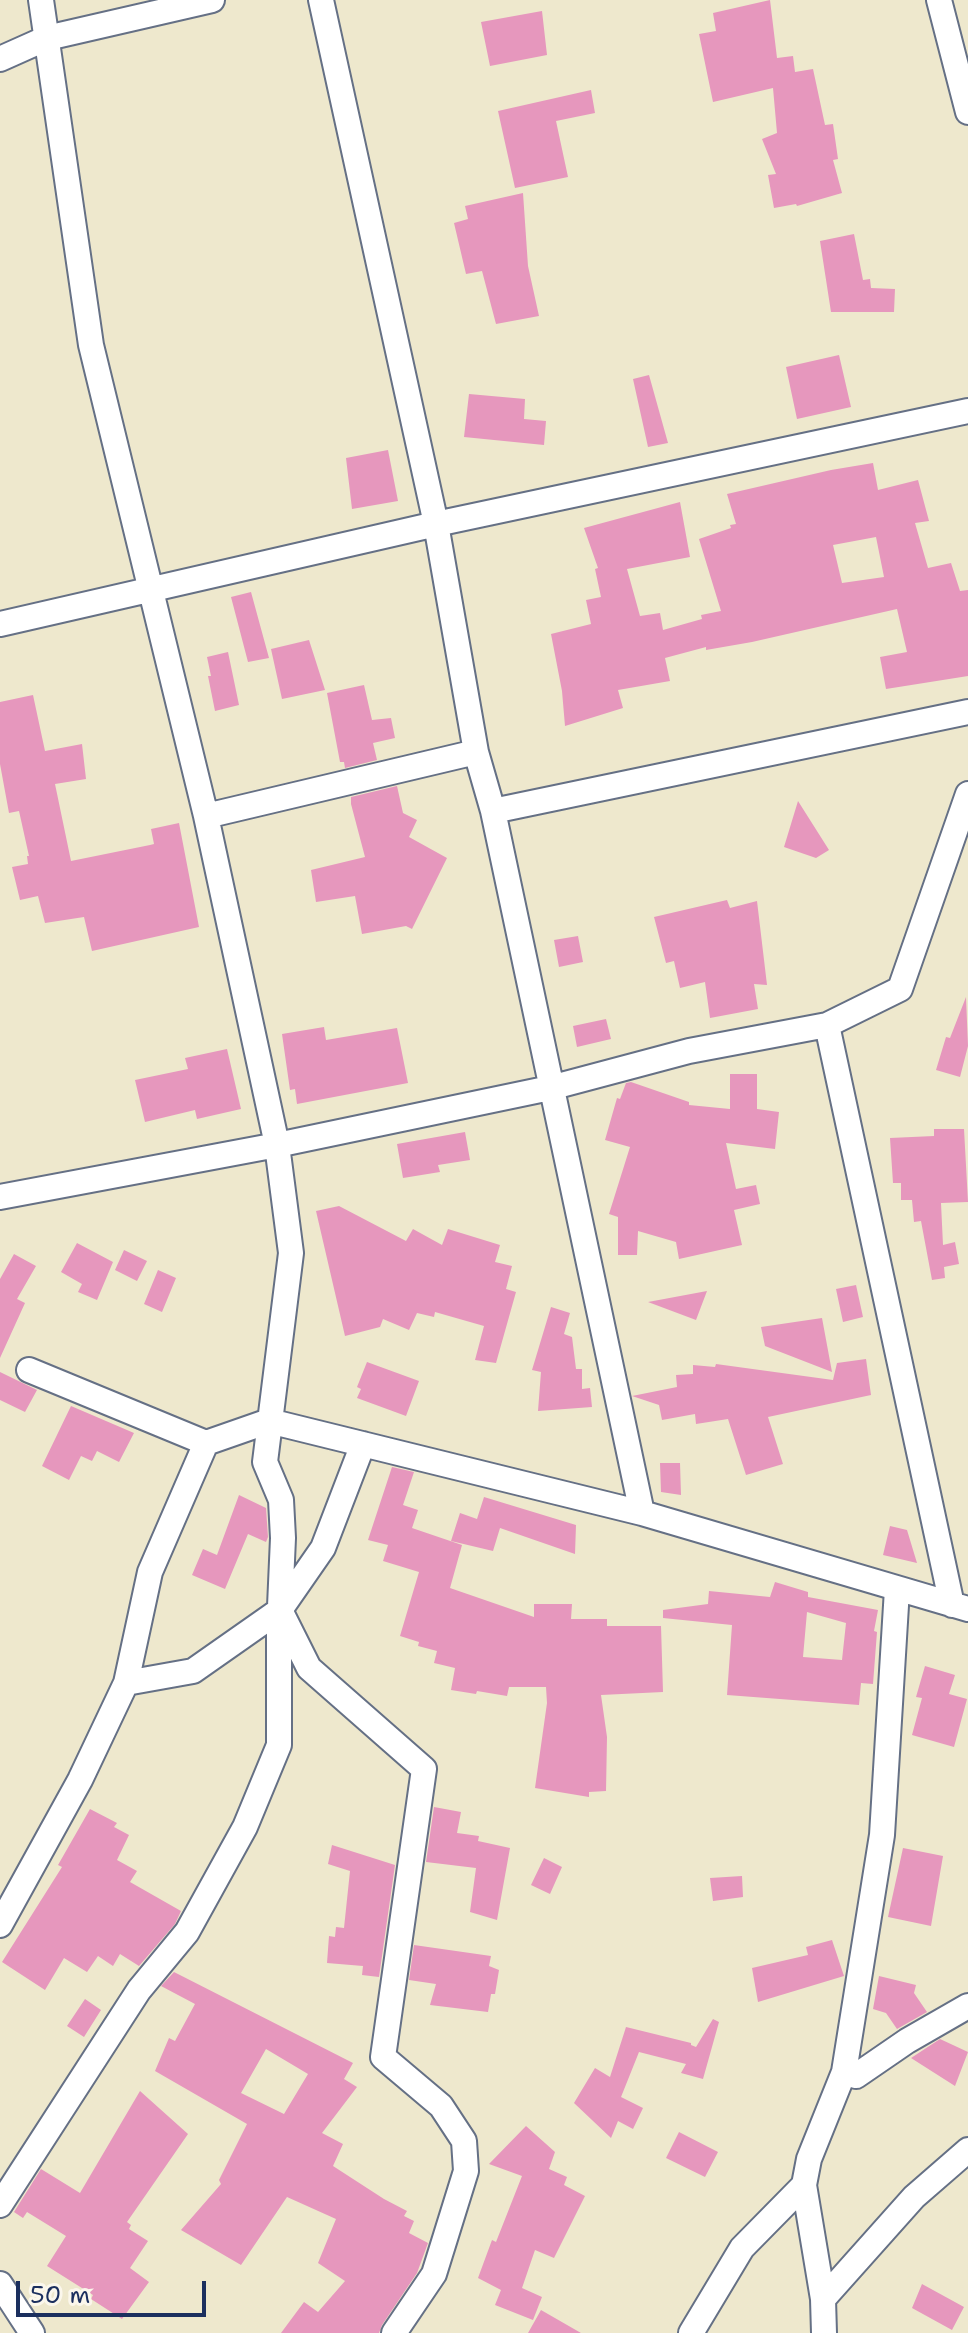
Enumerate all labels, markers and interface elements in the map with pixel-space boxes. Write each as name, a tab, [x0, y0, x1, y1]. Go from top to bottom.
scale bar	[20, 2265, 210, 2315]
text: 50 m	[30, 2279, 90, 2311]

